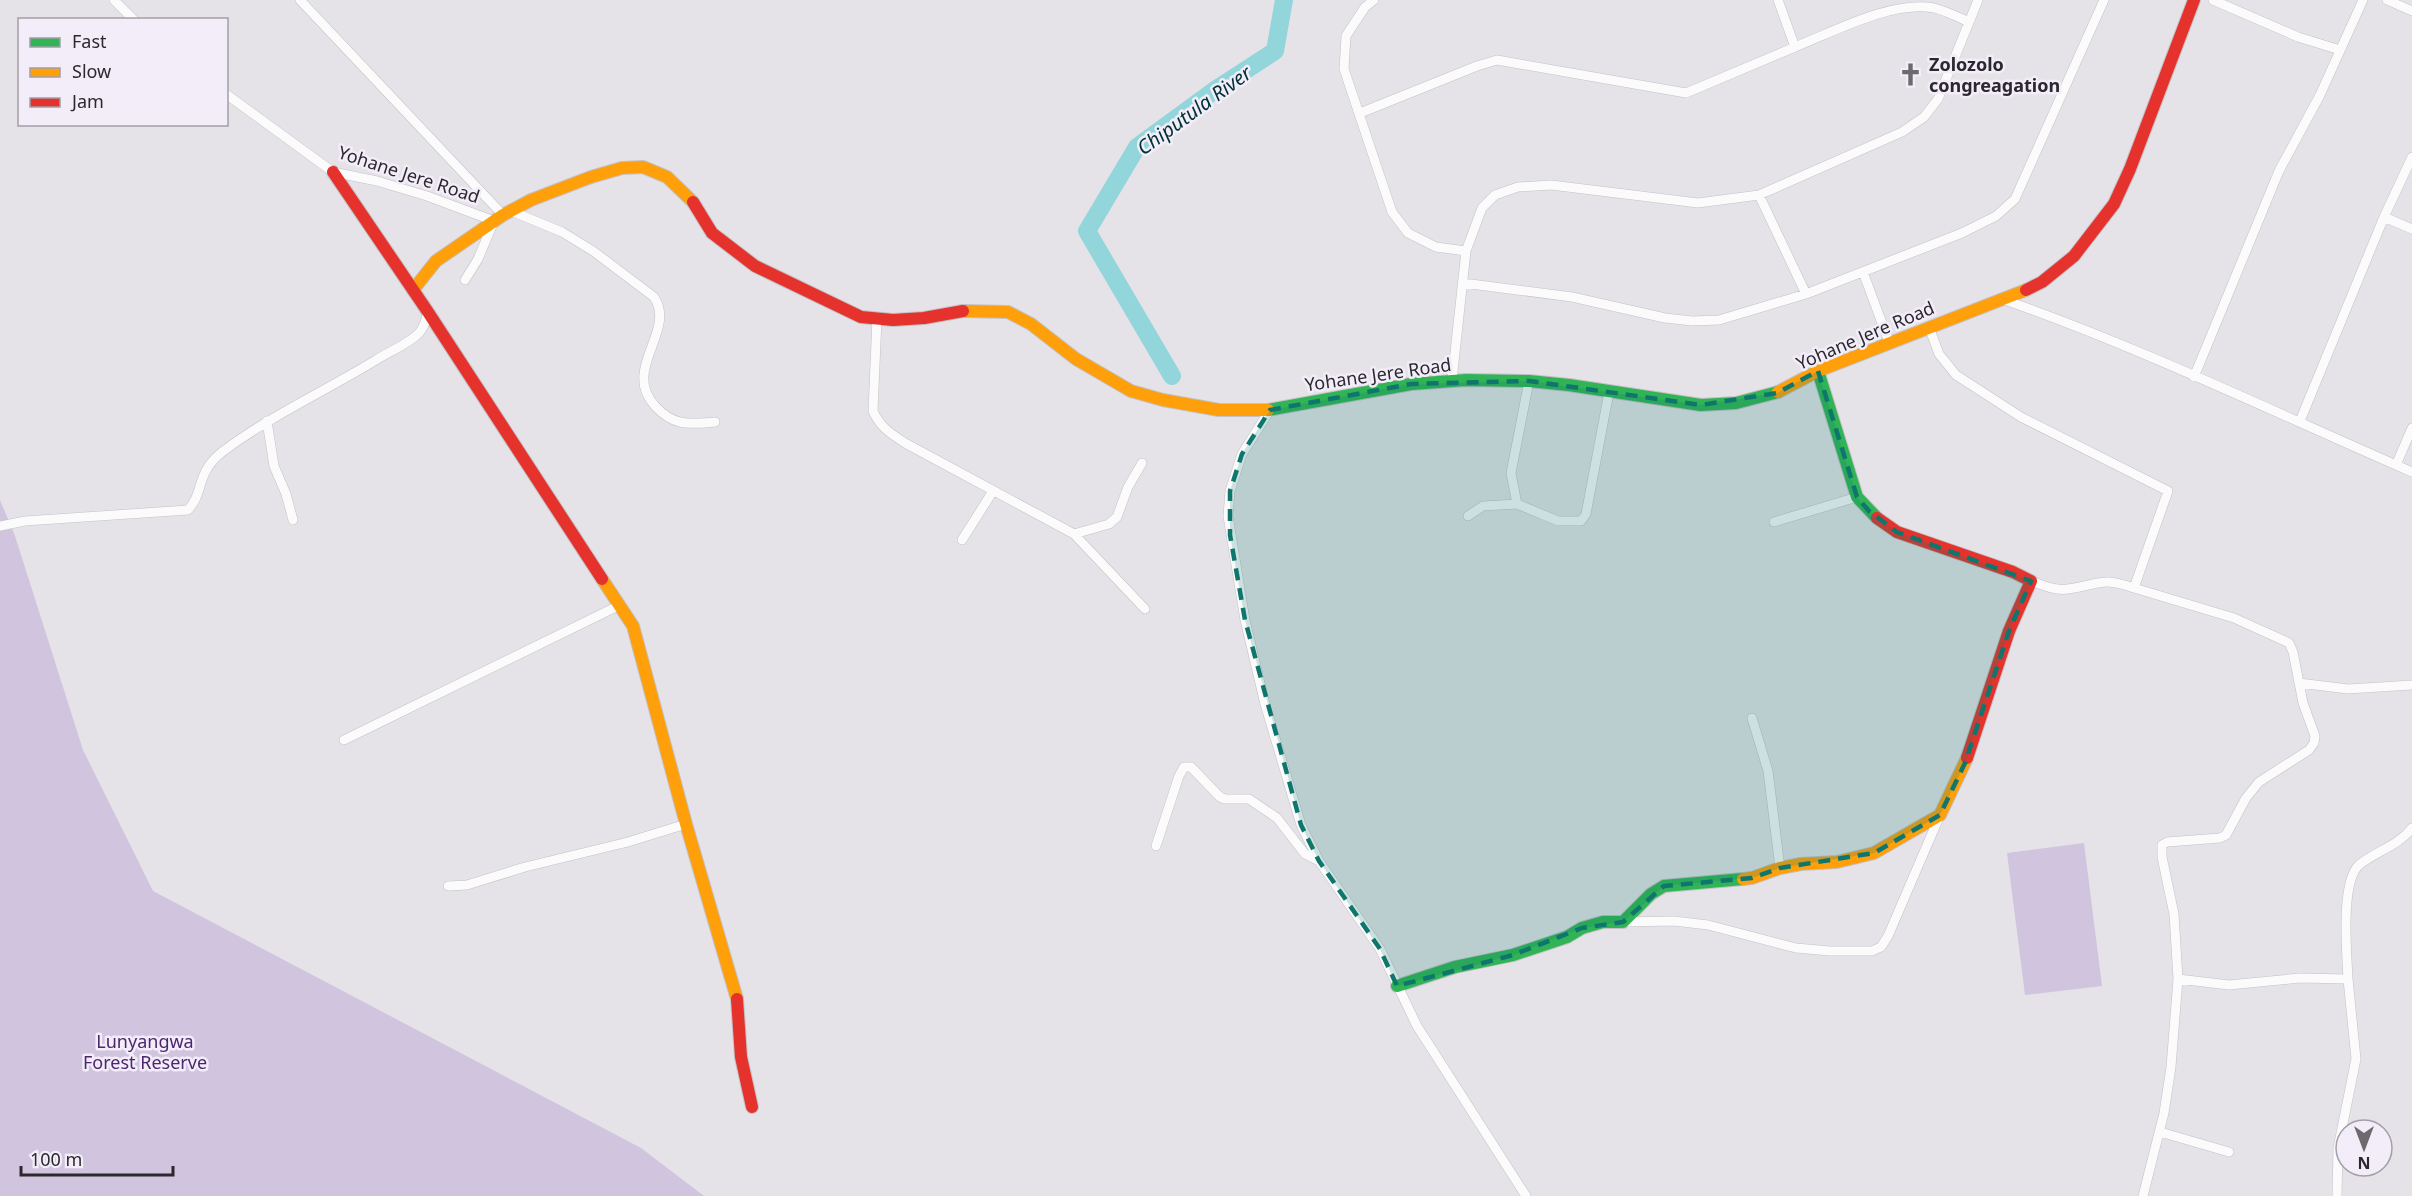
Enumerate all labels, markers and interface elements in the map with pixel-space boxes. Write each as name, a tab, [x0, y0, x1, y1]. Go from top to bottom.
legend	[18, 18, 228, 126]
text: Fast	[72, 29, 107, 53]
place label: Zolozolo congreagation	[1929, 52, 2060, 97]
text: Slow	[72, 59, 111, 83]
water label: Chiputula River	[1131, 59, 1258, 161]
church icon: Zolozolo congreagation	[1898, 61, 1924, 87]
text: Jam	[70, 89, 104, 113]
street label: Yohane Jere Road	[335, 140, 483, 208]
street label: Yohane Jere Road	[1792, 295, 1938, 375]
street label: Yohane Jere Road	[1303, 352, 1453, 396]
park label: Lunyangwa Forest Reserve	[83, 1029, 207, 1074]
north arrow	[2334, 1118, 2394, 1178]
scale bar	[21, 1139, 172, 1177]
text: 100 m	[30, 1147, 82, 1171]
text: N	[2357, 1152, 2371, 1174]

